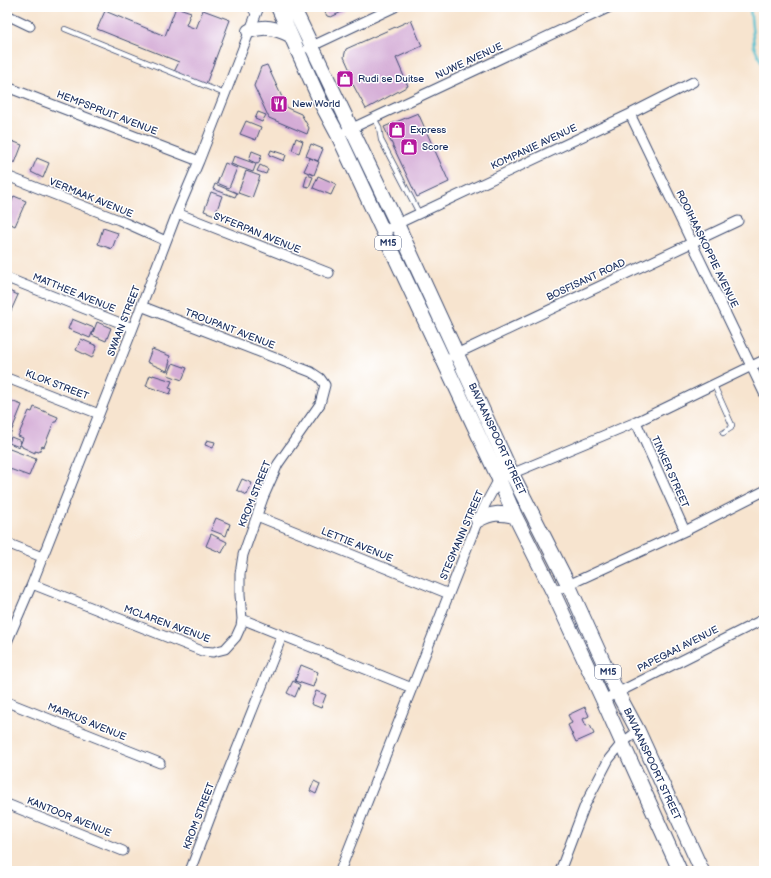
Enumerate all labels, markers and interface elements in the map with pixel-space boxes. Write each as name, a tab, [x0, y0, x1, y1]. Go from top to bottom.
street label: NUWE AVENUE	[434, 40, 505, 82]
shop icon: Rudi se Duitse	[335, 69, 355, 89]
place label: Rudi se Duitse	[358, 73, 424, 85]
street label: HEMPSPRUIT AVENUE	[55, 88, 159, 138]
restaurant icon: New World	[269, 94, 289, 114]
place label: New World	[292, 98, 340, 110]
shop icon: Express	[387, 120, 407, 140]
street label: KOMPANIE AVENUE	[489, 122, 579, 172]
place label: Express	[410, 124, 446, 136]
shop icon: Score	[399, 137, 419, 157]
place label: Score	[422, 141, 448, 153]
street label: VERMAAK AVENUE	[47, 176, 135, 220]
street label: ROOIHAASKOPPIE AVENUE	[673, 188, 741, 310]
street label: SYFERPAN AVENUE	[212, 210, 303, 256]
road number: M15	[375, 236, 401, 250]
street label: BOSFISANT ROAD	[545, 256, 627, 304]
street label: MATTHEE AVENUE	[31, 271, 118, 315]
street label: SWAAN STREET	[105, 284, 143, 358]
street label: TROUPANT AVENUE	[183, 306, 277, 352]
street label: KLOK STREET	[24, 367, 90, 403]
street label: BAVIAANSPOORT STREET	[466, 381, 528, 497]
street label: TINKER STREET	[649, 434, 691, 510]
street label: KROM STREET	[236, 459, 274, 529]
street label: STEGMANN STREET	[438, 488, 486, 582]
street label: LETTIE AVENUE	[319, 525, 395, 565]
street label: MCLAREN AVENUE	[122, 603, 212, 645]
street label: PAPEGAAI AVENUE	[635, 623, 721, 675]
road number: M15	[595, 665, 621, 679]
street label: MARKUS AVENUE	[46, 701, 128, 743]
street label: BAVIAANSPOORT STREET	[621, 706, 683, 822]
street label: KROM STREET	[181, 781, 217, 851]
street label: KANTOOR AVENUE	[25, 795, 113, 840]

